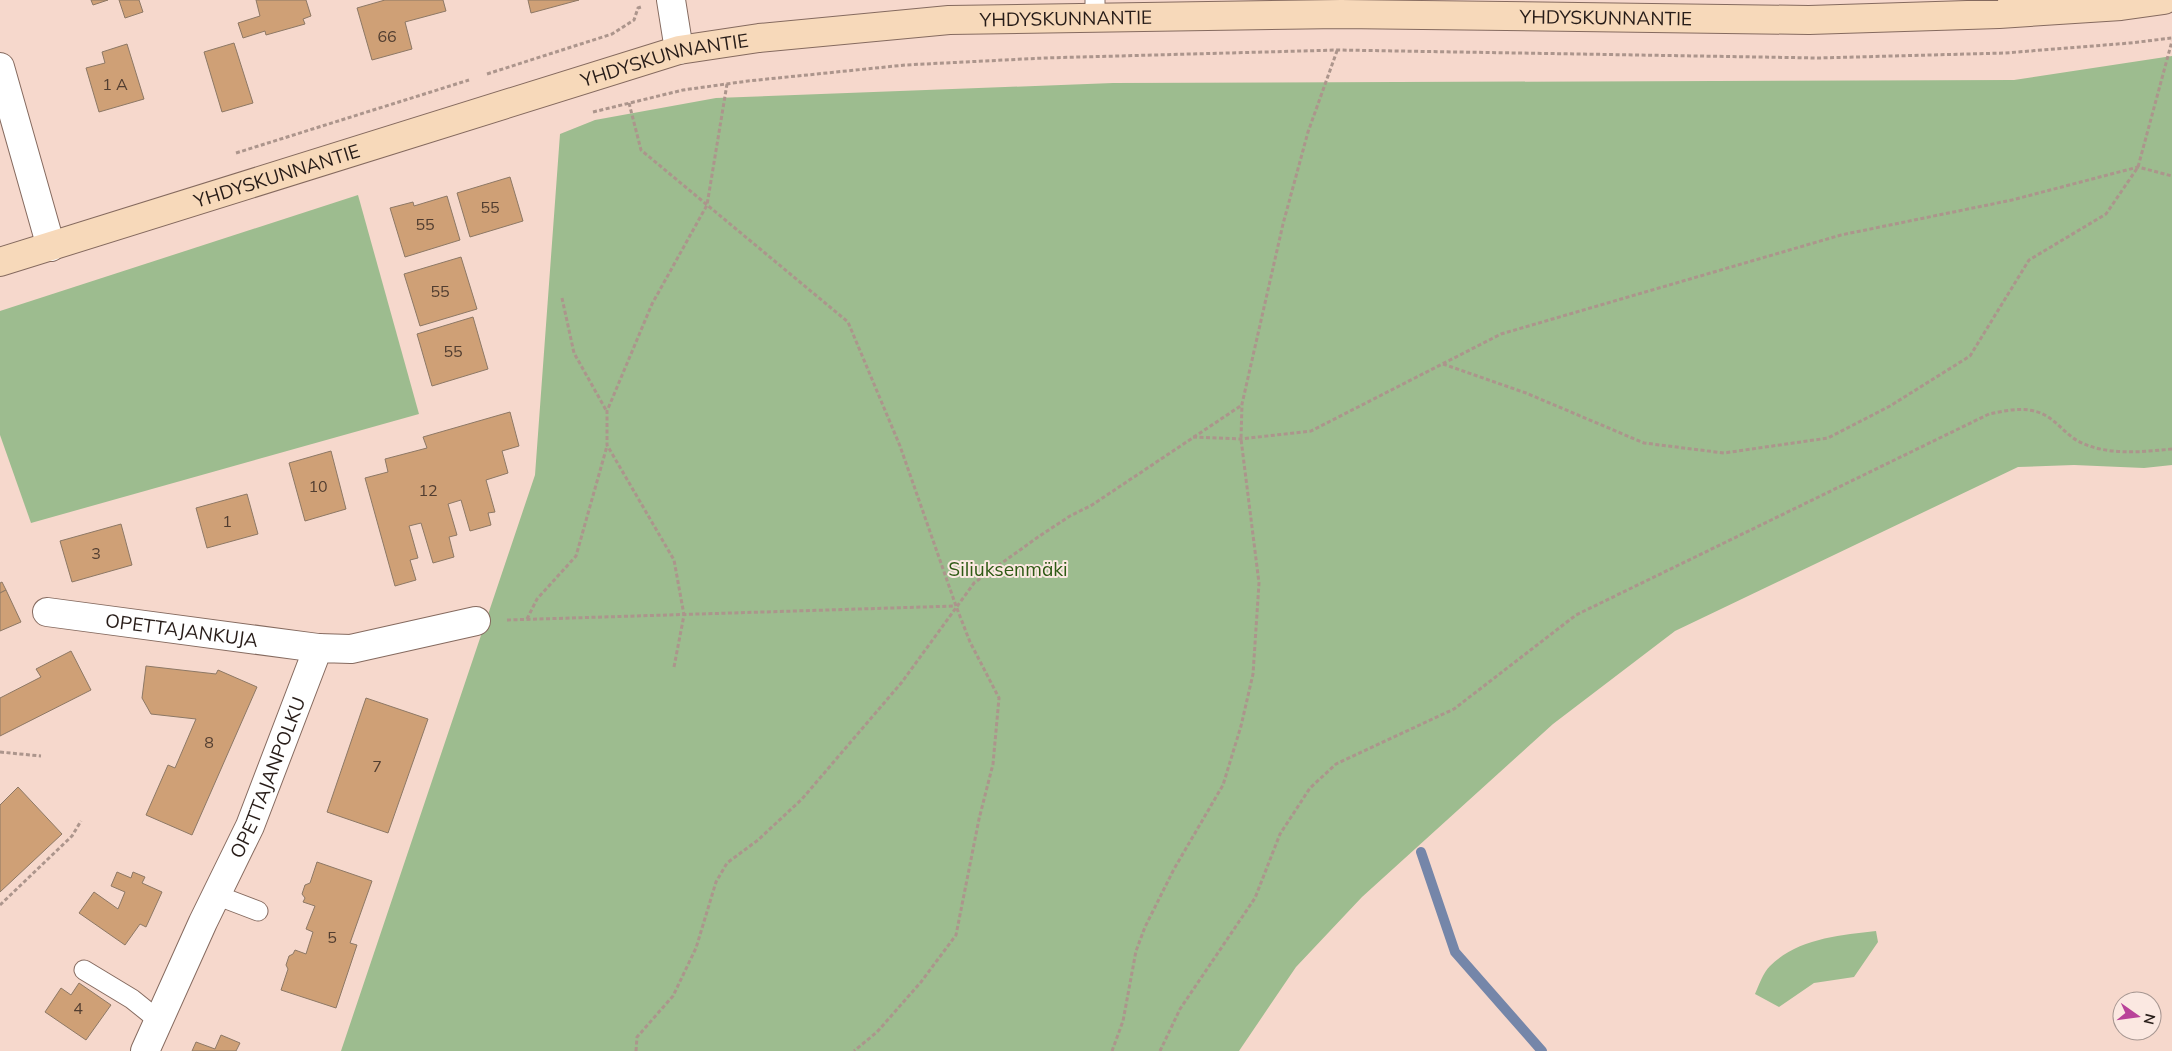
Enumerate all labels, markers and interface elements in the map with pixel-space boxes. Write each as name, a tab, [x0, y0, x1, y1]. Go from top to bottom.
street label: YHDYSKUNNANTIE	[1518, 4, 1692, 31]
street label: YHDYSKUNNANTIE	[978, 5, 1152, 32]
house number: 66	[377, 26, 397, 46]
street label: YHDYSKUNNANTIE	[577, 28, 750, 92]
house number: 1 A	[102, 74, 128, 94]
street label: YHDYSKUNNANTIE	[190, 138, 363, 213]
house number: 55	[480, 197, 500, 217]
house number: 55	[415, 214, 435, 234]
house number: 55	[430, 281, 450, 301]
house number: 55	[443, 341, 463, 361]
house number: 10	[308, 476, 328, 496]
house number: 12	[418, 480, 438, 500]
house number: 1	[222, 511, 232, 531]
house number: 3	[91, 543, 101, 563]
park label: Siliuksenmäki	[948, 557, 1068, 581]
street label: OPETTAJANKUJA	[104, 608, 260, 652]
street label: OPETTAJANPOLKU	[224, 693, 310, 862]
house number: 8	[204, 732, 214, 752]
house number: 7	[372, 756, 382, 776]
house number: 5	[327, 927, 337, 947]
north arrow	[2112, 991, 2162, 1041]
house number: 4	[73, 998, 83, 1018]
text: N	[2140, 1012, 2160, 1026]

